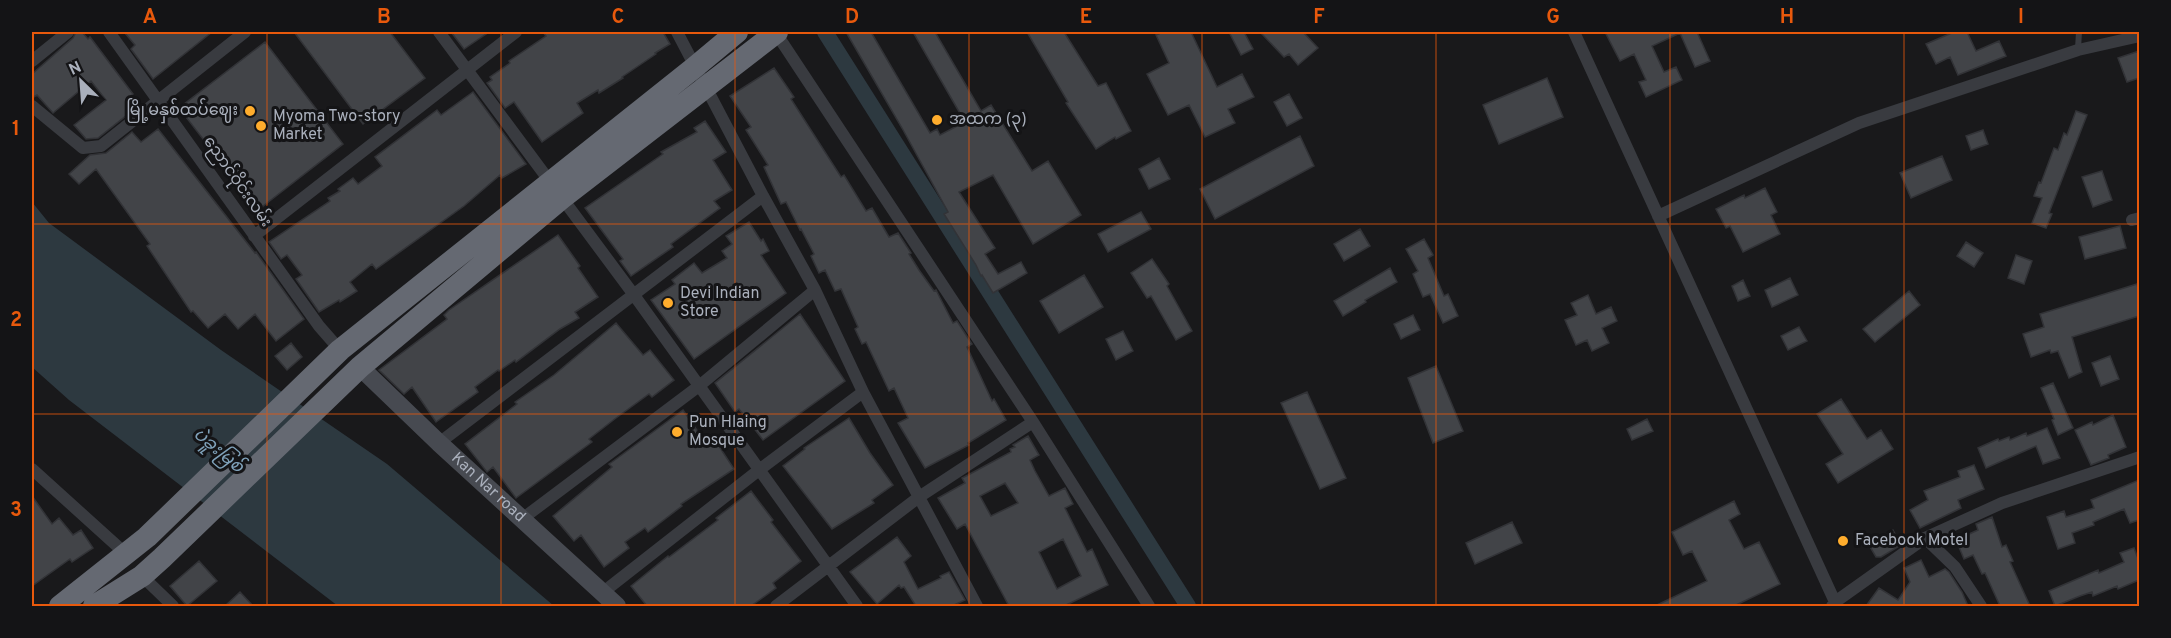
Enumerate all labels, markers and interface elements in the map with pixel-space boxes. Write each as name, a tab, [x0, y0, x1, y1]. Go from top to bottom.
text: A	[143, 5, 157, 31]
text: B	[377, 5, 391, 31]
text: C	[612, 5, 624, 31]
text: D	[845, 5, 859, 31]
text: E	[1080, 5, 1092, 31]
text: F	[1313, 5, 1325, 31]
text: G	[1546, 5, 1560, 31]
text: H	[1780, 5, 1794, 31]
text: I	[2018, 5, 2024, 31]
north arrow	[51, 51, 111, 111]
text: N	[66, 58, 85, 81]
place label: မြို့မနှစ်ထပ်ဈေး	[126, 98, 238, 124]
marker: မြို့မနှစ်ထပ်ဈေး	[243, 104, 257, 118]
place label: Myoma Two-story Market	[273, 107, 401, 145]
place label: အထက (၃)	[949, 110, 1027, 132]
marker: အထက (၃)	[930, 113, 944, 127]
text: 1	[12, 117, 20, 143]
marker: Myoma Two-story Market	[254, 119, 268, 133]
street label: ညောင်ဝိုင်းလမ်း	[196, 131, 278, 233]
place label: Devi Indian Store	[680, 284, 760, 322]
marker: Devi Indian Store	[661, 296, 675, 310]
text: 2	[10, 308, 22, 334]
place label: Pun Hlaing Mosque	[689, 413, 767, 451]
water label: ပဲခူးမြစ်	[187, 421, 251, 481]
marker: Pun Hlaing Mosque	[670, 425, 684, 439]
street label: Kan Nar road	[447, 449, 529, 527]
text: 3	[10, 498, 22, 524]
place label: Facebook Motel	[1855, 531, 1968, 551]
marker: Facebook Motel	[1836, 534, 1850, 548]

